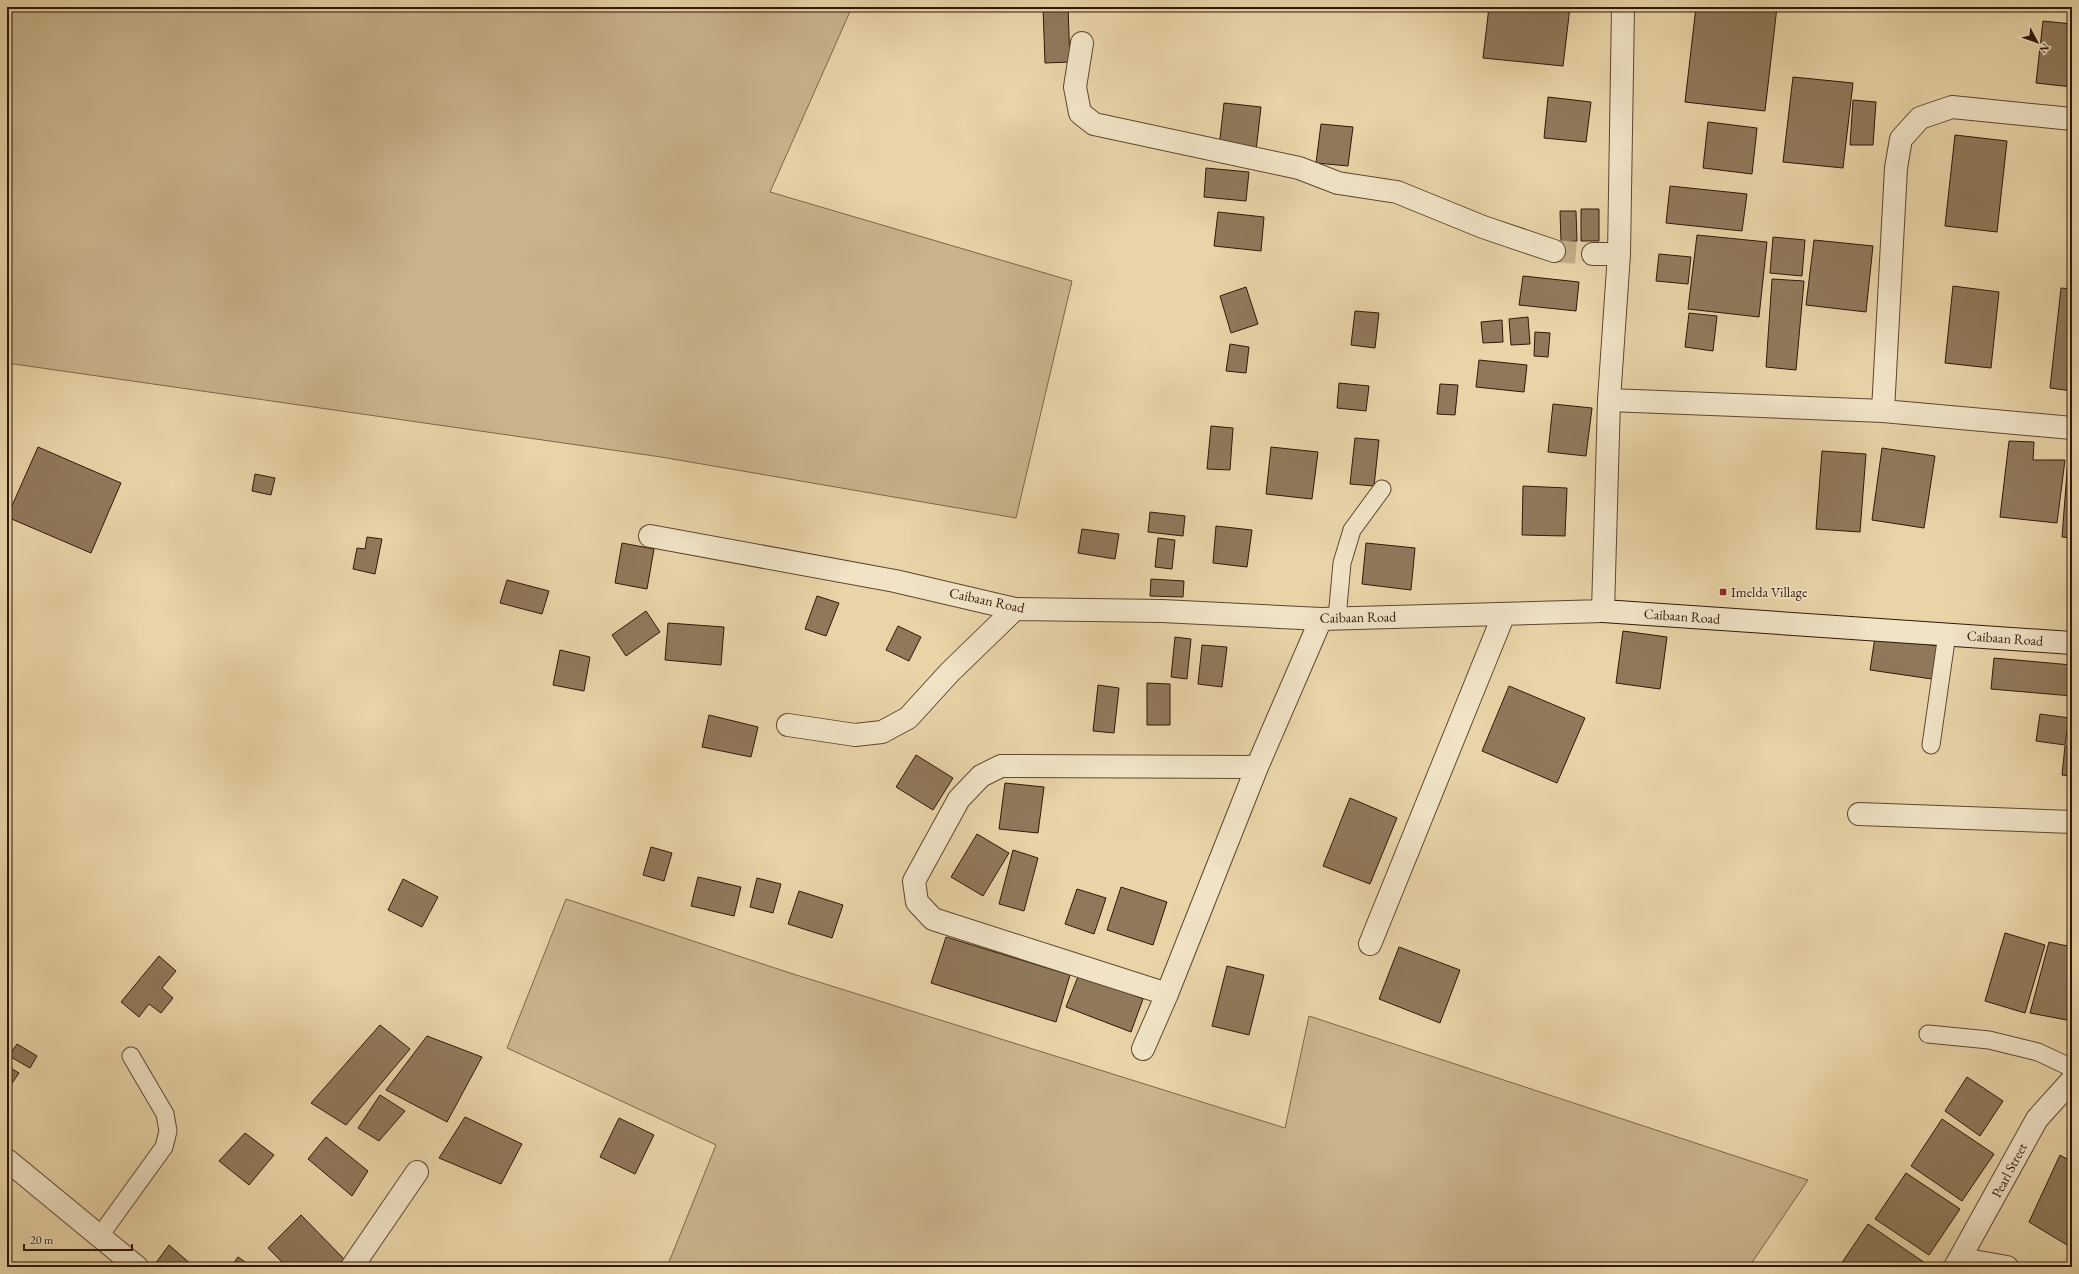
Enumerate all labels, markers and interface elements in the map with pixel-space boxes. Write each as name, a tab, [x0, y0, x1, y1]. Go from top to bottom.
north arrow	[2017, 22, 2057, 62]
text: N	[2036, 41, 2053, 57]
street label: Caibaan Road	[948, 583, 1027, 617]
place label: Imelda Village	[1731, 583, 1808, 601]
marker: Imelda Village	[1718, 587, 1728, 597]
street label: Caibaan Road	[1643, 604, 1722, 628]
street label: Caibaan Road	[1320, 607, 1397, 627]
street label: Caibaan Road	[1966, 626, 2045, 650]
street label: Pearl Street	[1987, 1139, 2031, 1201]
scale bar	[24, 1226, 132, 1252]
text: 20 m	[30, 1232, 54, 1248]

